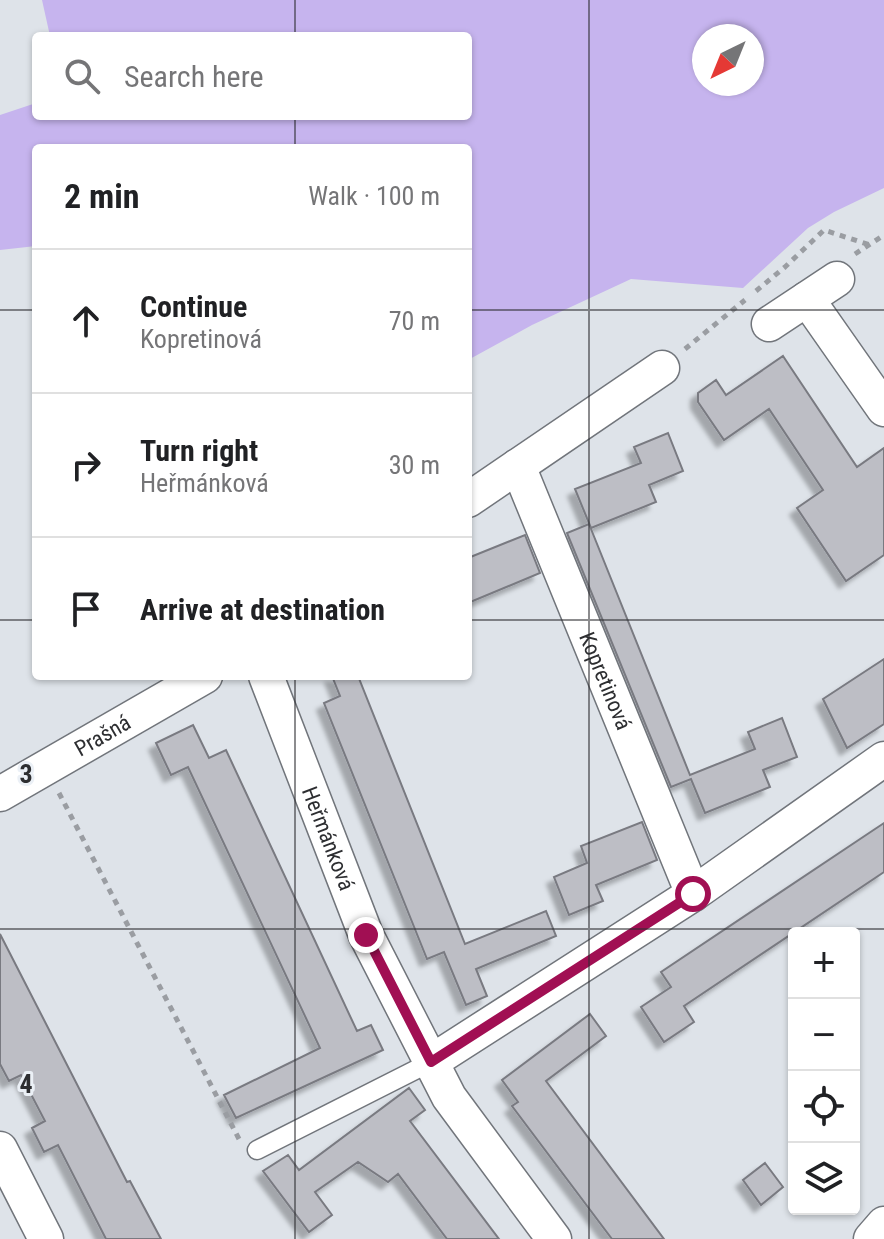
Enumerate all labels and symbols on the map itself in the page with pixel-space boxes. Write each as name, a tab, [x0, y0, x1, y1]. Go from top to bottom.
north arrow	[692, 24, 764, 96]
street label: Kopretinová	[574, 628, 636, 733]
street label: Prašná	[70, 710, 135, 761]
text: 3	[19, 759, 33, 789]
street label: Heřmánková	[297, 783, 360, 894]
route start	[675, 876, 711, 912]
route end	[348, 917, 384, 953]
text: 4	[19, 1069, 33, 1099]

